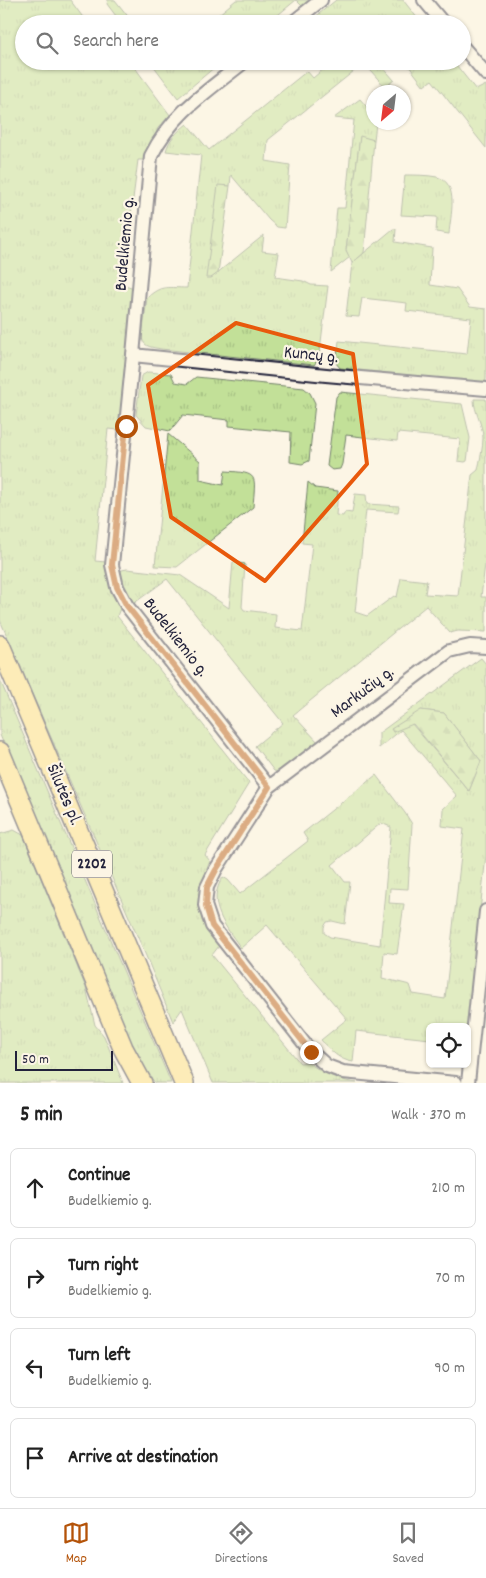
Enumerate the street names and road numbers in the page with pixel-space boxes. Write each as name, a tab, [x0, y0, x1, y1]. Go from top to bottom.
street label: Budelkiemio g.	[109, 196, 143, 292]
street label: Kuncų g.	[283, 341, 339, 371]
street label: Budelkiemio g.	[136, 593, 214, 683]
street label: Markučių g.	[326, 661, 400, 725]
street label: Šilutės pl.	[39, 760, 87, 830]
road number: 2202	[72, 851, 112, 878]

